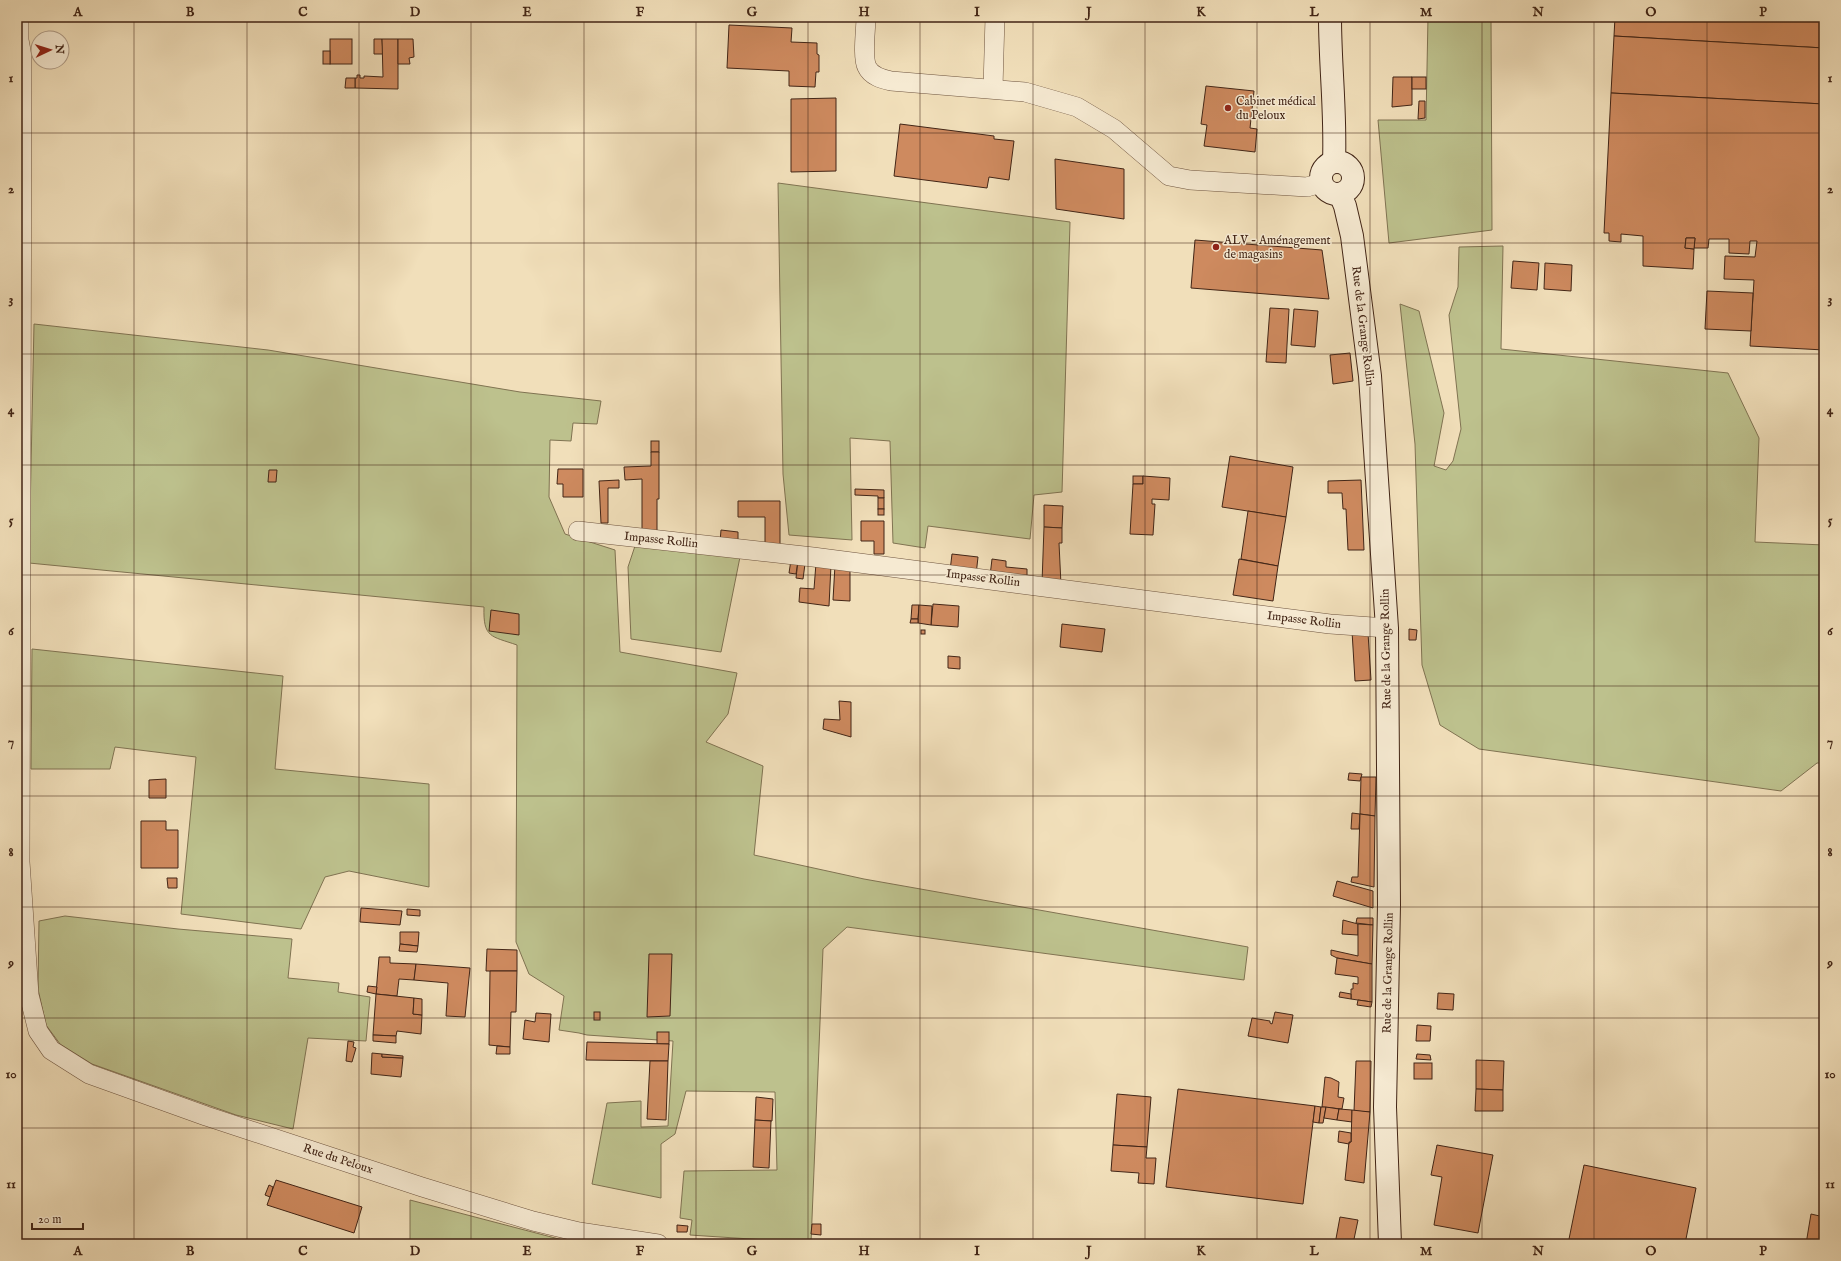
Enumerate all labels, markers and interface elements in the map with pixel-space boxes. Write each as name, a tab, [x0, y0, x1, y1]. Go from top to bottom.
text: A	[73, 4, 84, 21]
text: B	[186, 4, 195, 21]
text: C	[298, 4, 308, 21]
text: D	[410, 4, 421, 21]
text: E	[522, 4, 532, 21]
text: F	[636, 4, 645, 21]
text: G	[747, 4, 758, 21]
text: H	[858, 4, 870, 21]
text: I	[974, 4, 980, 21]
text: J	[1084, 4, 1092, 21]
text: K	[1196, 4, 1206, 21]
text: L	[1308, 4, 1319, 21]
text: M	[1420, 4, 1433, 21]
text: N	[1531, 4, 1544, 21]
text: O	[1646, 4, 1657, 21]
text: P	[1759, 4, 1767, 21]
north arrow	[30, 30, 70, 70]
text: N	[52, 43, 66, 55]
text: 1	[9, 70, 14, 87]
text: 1	[1828, 70, 1833, 87]
place label: Cabinet médical du Peloux	[1236, 94, 1317, 123]
marker: Cabinet médical du Peloux	[1223, 103, 1233, 113]
text: 2	[8, 181, 14, 198]
text: 2	[1827, 181, 1833, 198]
place label: ALV - Aménagement de magasins	[1223, 233, 1331, 262]
marker: ALV - Aménagement de magasins	[1211, 242, 1221, 252]
street label: Rue de la Grange Rollin	[1348, 265, 1378, 387]
text: 3	[9, 291, 14, 308]
text: 3	[1828, 291, 1833, 308]
text: 4	[8, 402, 15, 419]
text: 4	[1827, 402, 1834, 419]
text: 5	[9, 512, 14, 529]
text: 5	[1828, 512, 1833, 529]
street label: Impasse Rollin	[623, 529, 699, 552]
street label: Impasse Rollin	[945, 566, 1021, 591]
street label: Rue de la Grange Rollin	[1377, 588, 1395, 710]
street label: Impasse Rollin	[1266, 608, 1342, 633]
text: 6	[8, 623, 14, 640]
text: 6	[1827, 623, 1833, 640]
text: 7	[8, 734, 14, 751]
text: 7	[1827, 734, 1833, 751]
text: 8	[8, 844, 14, 861]
text: 8	[1827, 844, 1833, 861]
street label: Rue de la Grange Rollin	[1379, 912, 1397, 1034]
text: 9	[7, 955, 14, 972]
text: 9	[1826, 955, 1833, 972]
text: 10	[5, 1066, 17, 1083]
text: 10	[1824, 1066, 1836, 1083]
street label: Rue du Peloux	[301, 1141, 375, 1177]
text: 11	[6, 1176, 16, 1193]
text: 11	[1825, 1176, 1835, 1193]
scale bar	[32, 1205, 83, 1231]
text: 20 m	[38, 1212, 61, 1227]
text: A	[73, 1243, 84, 1260]
text: B	[186, 1243, 195, 1260]
text: C	[298, 1243, 308, 1260]
text: D	[410, 1243, 421, 1260]
text: E	[522, 1243, 532, 1260]
text: F	[636, 1243, 645, 1260]
text: G	[747, 1243, 758, 1260]
text: H	[858, 1243, 870, 1260]
text: I	[974, 1243, 980, 1260]
text: J	[1084, 1243, 1092, 1260]
text: K	[1196, 1243, 1206, 1260]
text: L	[1308, 1243, 1319, 1260]
text: M	[1420, 1243, 1433, 1260]
text: N	[1531, 1243, 1544, 1260]
text: O	[1646, 1243, 1657, 1260]
text: P	[1759, 1243, 1767, 1260]

